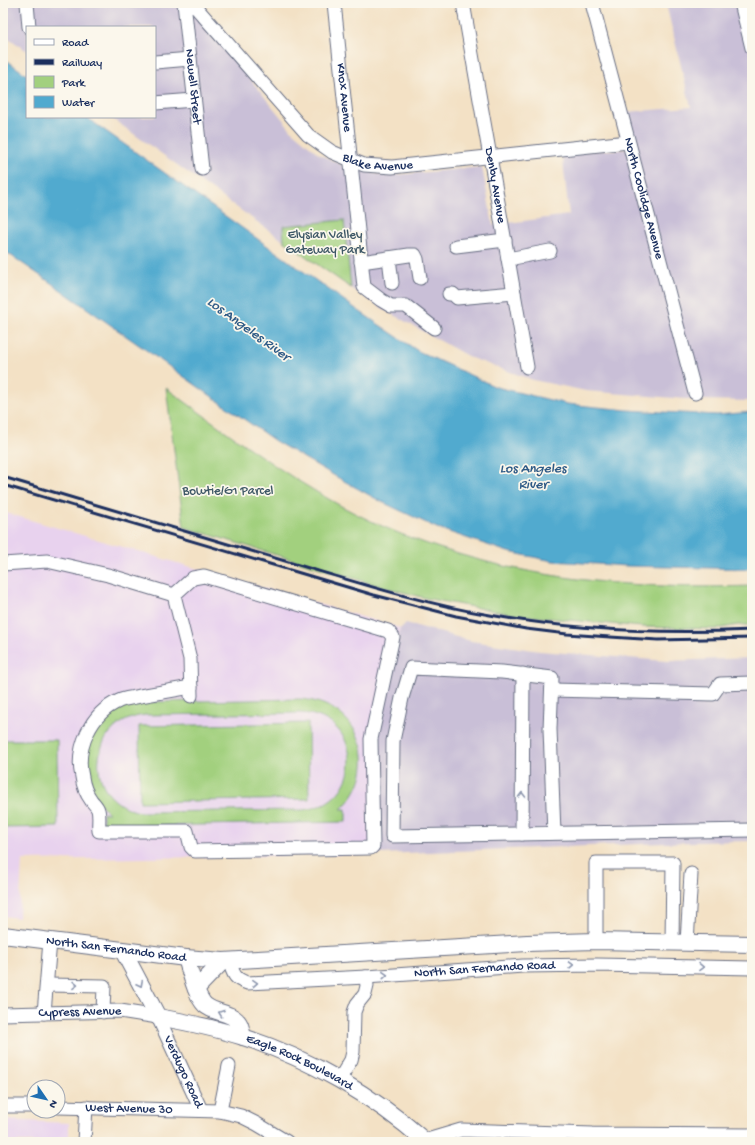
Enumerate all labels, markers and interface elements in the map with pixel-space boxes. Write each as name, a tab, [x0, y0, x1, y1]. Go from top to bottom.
legend	[26, 26, 156, 118]
text: Road	[62, 37, 89, 51]
street label: Newell Street	[182, 48, 205, 127]
text: Railway	[62, 57, 102, 71]
street label: Knox Avenue	[333, 62, 355, 133]
text: Park	[61, 77, 87, 91]
text: Water	[62, 97, 96, 111]
street label: North Coolidge Avenue	[620, 136, 667, 261]
street label: Denby Avenue	[481, 145, 509, 225]
street label: Blake Avenue	[339, 149, 414, 175]
park label: Elysian Valley Gateway Park	[286, 228, 366, 258]
water label: Los Angeles River	[203, 294, 295, 368]
water label: Los Angeles River	[500, 461, 568, 494]
park label: Bowtie/G1 Parcel	[182, 484, 274, 499]
one-way arrow	[518, 792, 526, 798]
street label: North San Fernando Road	[45, 933, 188, 966]
street label: North San Fernando Road	[414, 958, 556, 981]
one-way arrow	[568, 961, 574, 969]
one-way arrow	[698, 963, 704, 971]
one-way arrow	[382, 971, 388, 980]
one-way arrow	[252, 978, 258, 987]
one-way arrow	[136, 979, 143, 987]
one-way arrow	[72, 981, 78, 990]
street label: Cypress Avenue	[38, 1003, 122, 1021]
one-way arrow	[217, 1009, 224, 1017]
street label: Eagle Rock Boulevard	[244, 1031, 357, 1094]
street label: Verdugo Road	[160, 1032, 207, 1112]
north arrow	[26, 1079, 66, 1119]
text: N	[46, 1097, 60, 1110]
street label: West Avenue 30	[85, 1100, 173, 1117]

